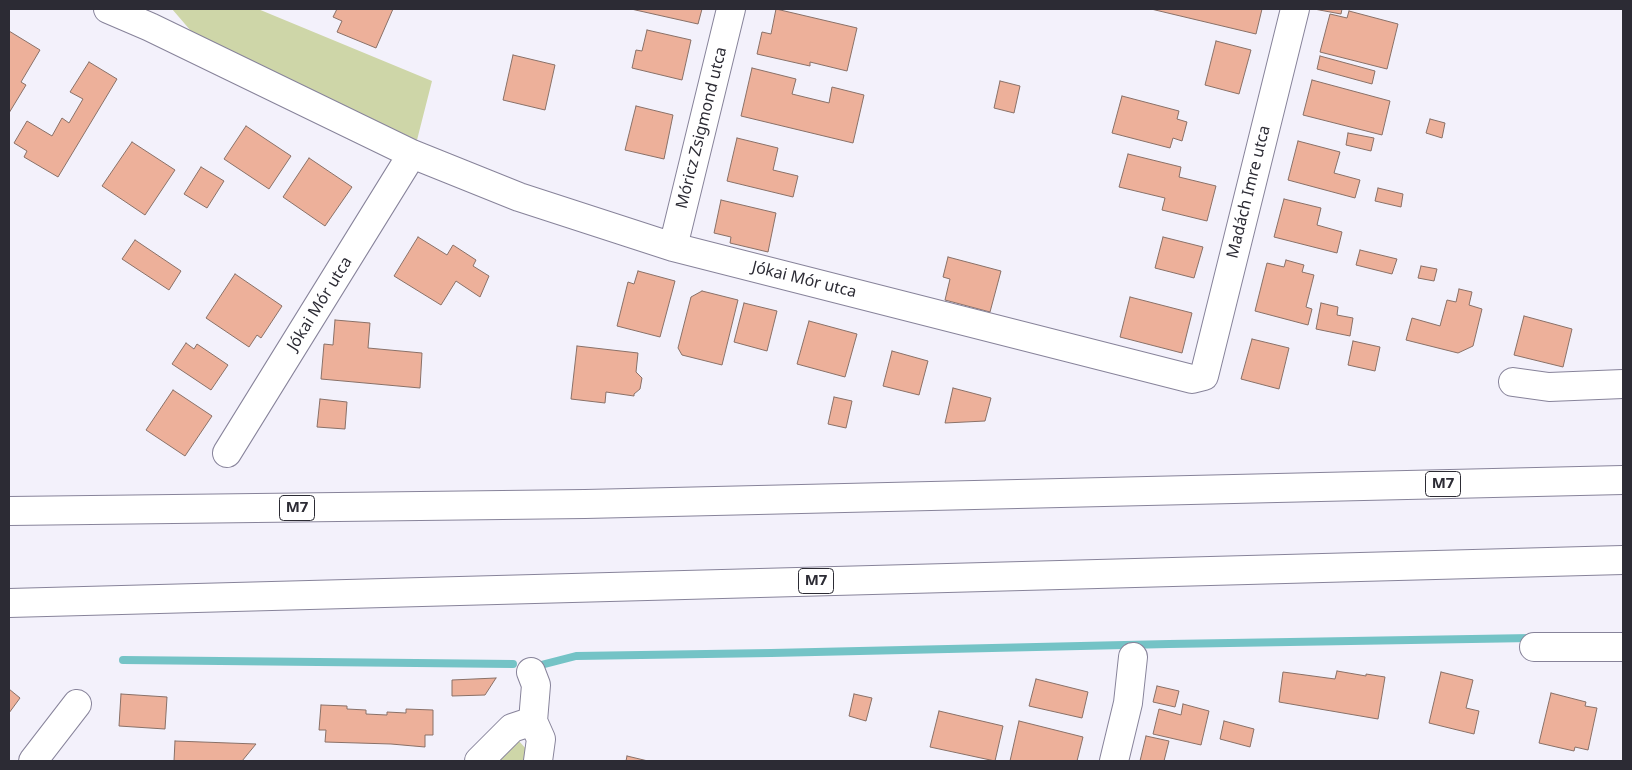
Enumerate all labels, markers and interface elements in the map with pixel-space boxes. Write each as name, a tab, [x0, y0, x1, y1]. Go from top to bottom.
street label: Móricz Zsigmond utca	[673, 45, 731, 211]
street label: Madách Imre utca	[1223, 124, 1275, 260]
street label: Jókai Mór utca	[283, 253, 357, 355]
street label: Jókai Mór utca	[750, 258, 858, 302]
road number: M7	[1426, 472, 1460, 496]
road number: M7	[280, 496, 314, 520]
road number: M7	[798, 568, 834, 594]

